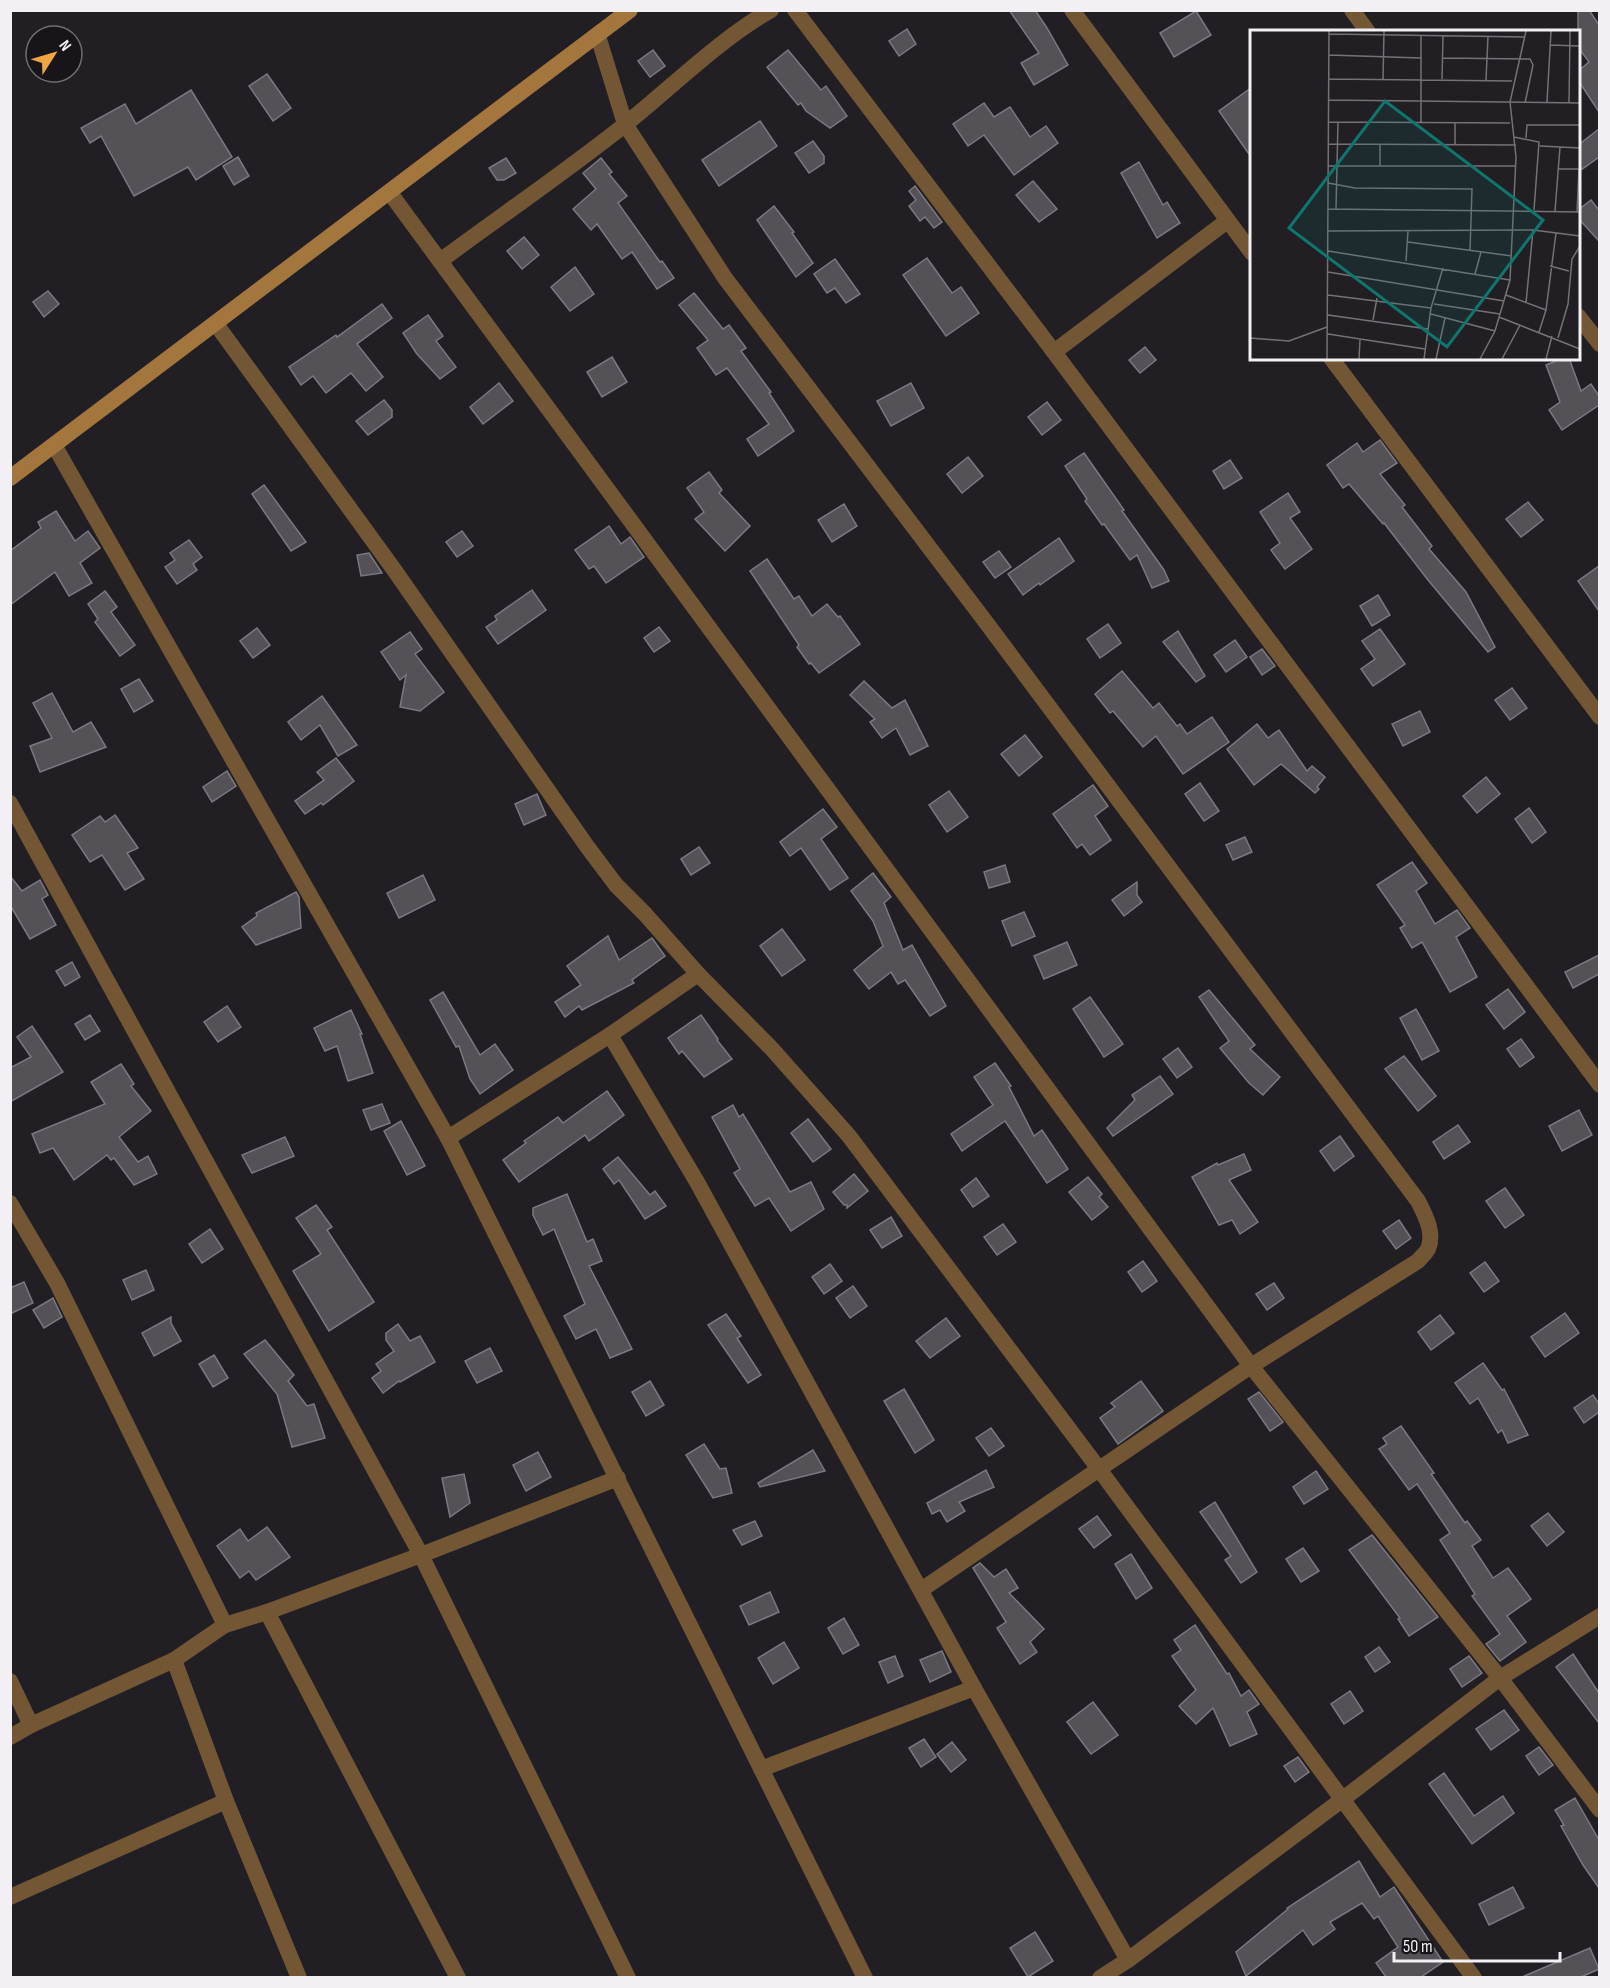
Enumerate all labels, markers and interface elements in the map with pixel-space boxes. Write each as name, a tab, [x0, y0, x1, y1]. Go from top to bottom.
north arrow	[24, 24, 84, 84]
inset map	[1250, 30, 1580, 360]
text: N	[55, 37, 75, 55]
scale bar	[1394, 1925, 1560, 1963]
text: 50 m	[1403, 1936, 1433, 1957]

